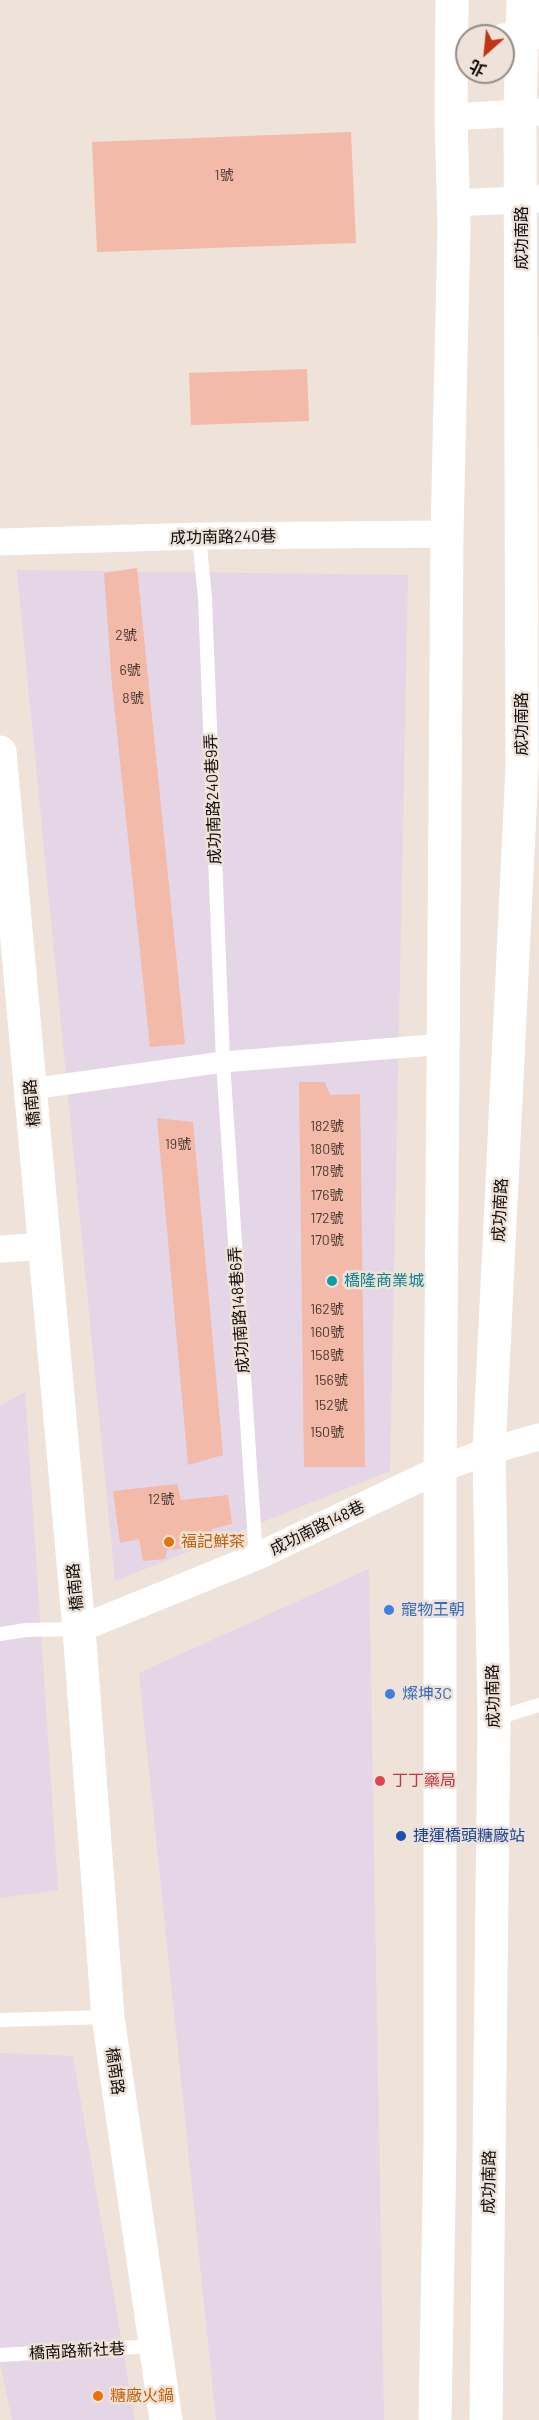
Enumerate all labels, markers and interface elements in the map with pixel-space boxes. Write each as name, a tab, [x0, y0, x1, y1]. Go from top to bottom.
north arrow	[455, 24, 515, 84]
text: 北	[466, 57, 489, 81]
house number: 1號	[215, 167, 233, 183]
street label: 成功南路	[512, 206, 532, 270]
street label: 成功南路240巷	[170, 526, 276, 548]
house number: 2號	[115, 627, 137, 643]
house number: 6號	[119, 662, 141, 678]
house number: 8號	[122, 690, 144, 706]
street label: 成功南路	[512, 692, 532, 756]
street label: 成功南路240巷9弄	[201, 733, 225, 865]
street label: 橋南路	[20, 1078, 44, 1128]
house number: 182號	[310, 1118, 344, 1134]
house number: 19號	[165, 1136, 191, 1152]
house number: 180號	[310, 1141, 344, 1157]
house number: 178號	[311, 1163, 343, 1179]
street label: 成功南路	[489, 1178, 511, 1242]
house number: 176號	[311, 1187, 343, 1203]
house number: 172號	[310, 1210, 344, 1226]
house number: 170號	[310, 1232, 344, 1248]
street label: 成功南路148巷6弄	[225, 1246, 253, 1374]
place label: 橋隆商業城	[344, 1271, 424, 1291]
marker: 橋隆商業城	[325, 1274, 339, 1288]
house number: 162號	[310, 1301, 344, 1317]
house number: 160號	[310, 1324, 344, 1340]
house number: 158號	[310, 1347, 344, 1363]
house number: 156號	[314, 1372, 348, 1388]
house number: 152號	[314, 1397, 348, 1413]
house number: 150號	[310, 1424, 344, 1440]
house number: 12號	[148, 1491, 174, 1507]
street label: 成功南路148巷	[267, 1497, 367, 1559]
place label: 福記鮮茶	[181, 1532, 245, 1552]
marker: 福記鮮茶	[162, 1535, 176, 1549]
street label: 橋南路	[63, 1562, 87, 1612]
place label: 寵物王朝	[401, 1600, 465, 1620]
marker: 寵物王朝	[382, 1603, 396, 1617]
street label: 成功南路	[483, 1664, 503, 1728]
place label: 燦坤3C	[402, 1684, 452, 1704]
marker: 燦坤3C	[383, 1687, 397, 1701]
place label: 丁丁藥局	[392, 1771, 456, 1791]
marker: 丁丁藥局	[373, 1774, 387, 1788]
place label: 捷運橋頭糖廠站	[413, 1826, 525, 1846]
marker: 捷運橋頭糖廠站	[394, 1829, 408, 1843]
street label: 橋南路	[102, 2046, 128, 2096]
street label: 成功南路	[479, 2150, 499, 2214]
street label: 橋南路新社巷	[29, 2339, 125, 2363]
place label: 糖廠火鍋	[110, 2386, 174, 2406]
marker: 糖廠火鍋	[91, 2389, 105, 2403]

